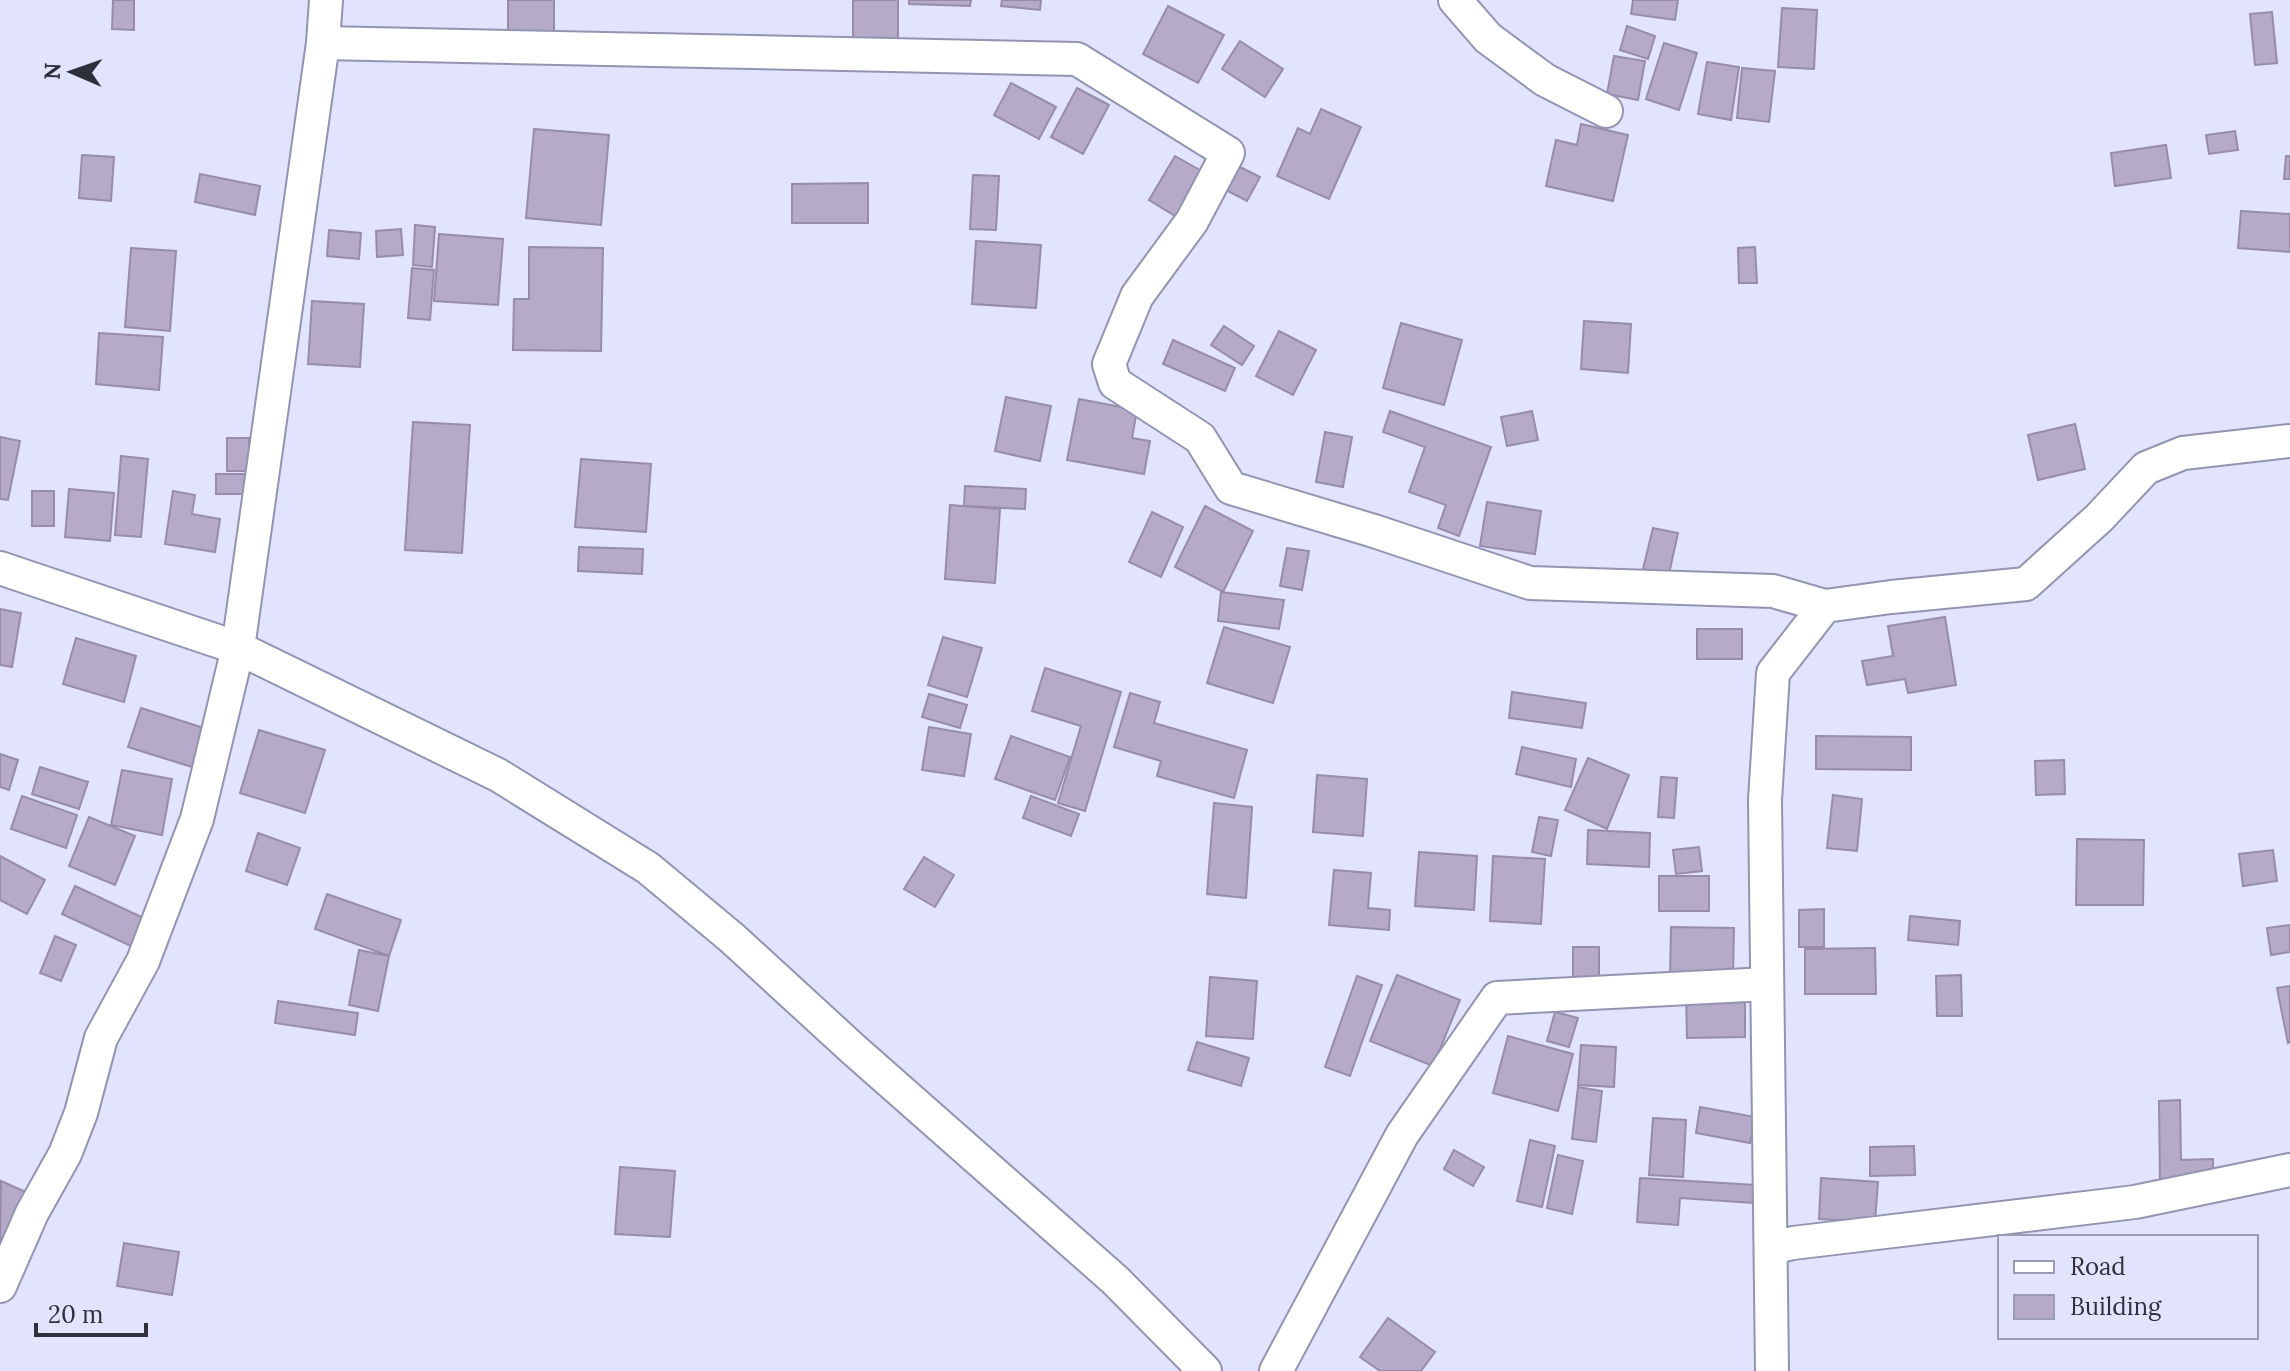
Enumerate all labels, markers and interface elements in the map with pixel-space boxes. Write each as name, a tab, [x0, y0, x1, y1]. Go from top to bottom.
north arrow	[32, 32, 112, 112]
text: N	[38, 62, 66, 80]
legend	[1998, 1235, 2258, 1339]
text: Road	[2070, 1251, 2126, 1282]
scale bar	[36, 1287, 146, 1337]
text: Building	[2070, 1291, 2162, 1322]
text: 20 m	[48, 1299, 104, 1330]

